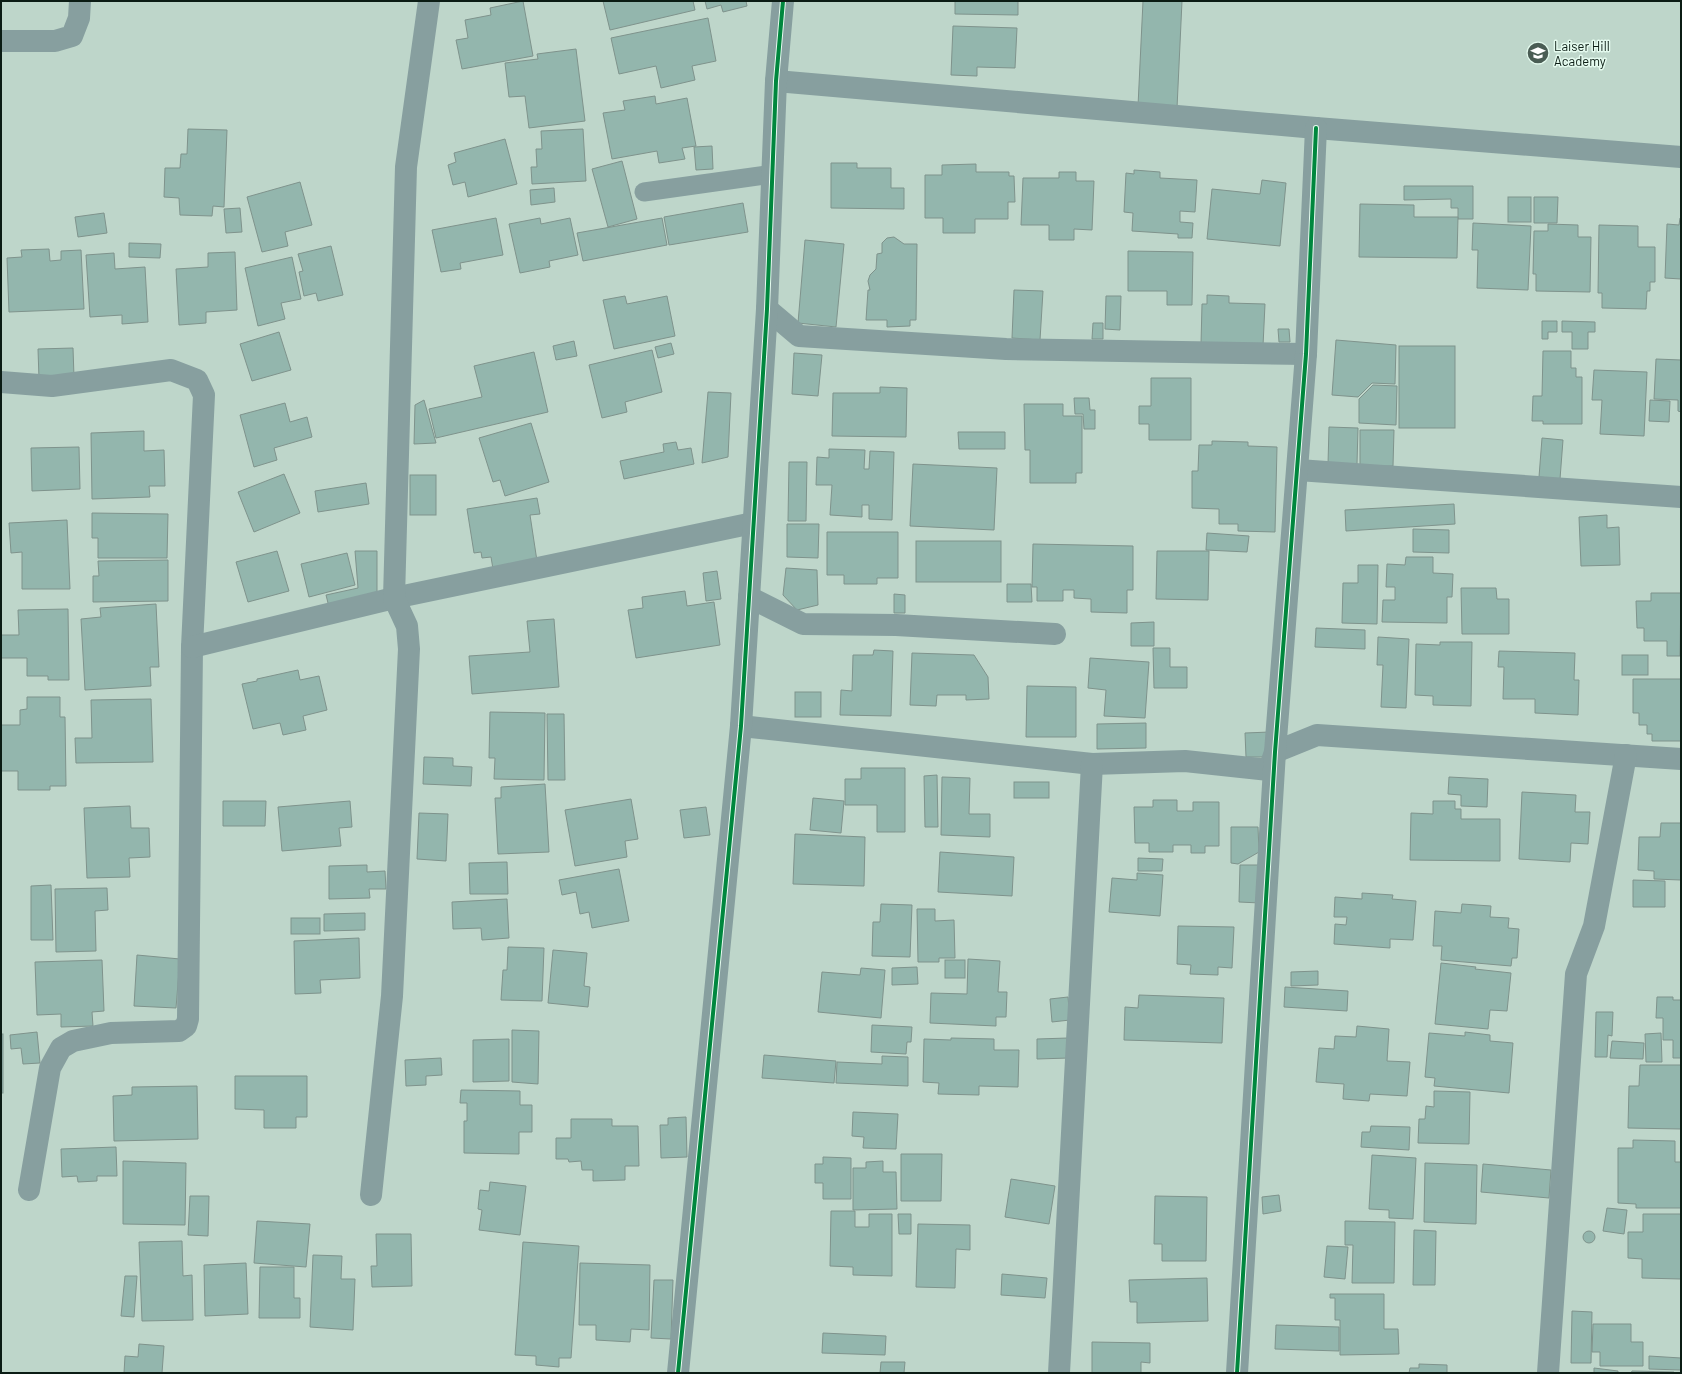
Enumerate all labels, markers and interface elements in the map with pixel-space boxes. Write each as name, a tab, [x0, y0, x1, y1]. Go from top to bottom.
place label: Laiser Hill Academy	[1554, 38, 1610, 69]
school or university icon: Laiser Hill Academy	[1525, 40, 1551, 66]

